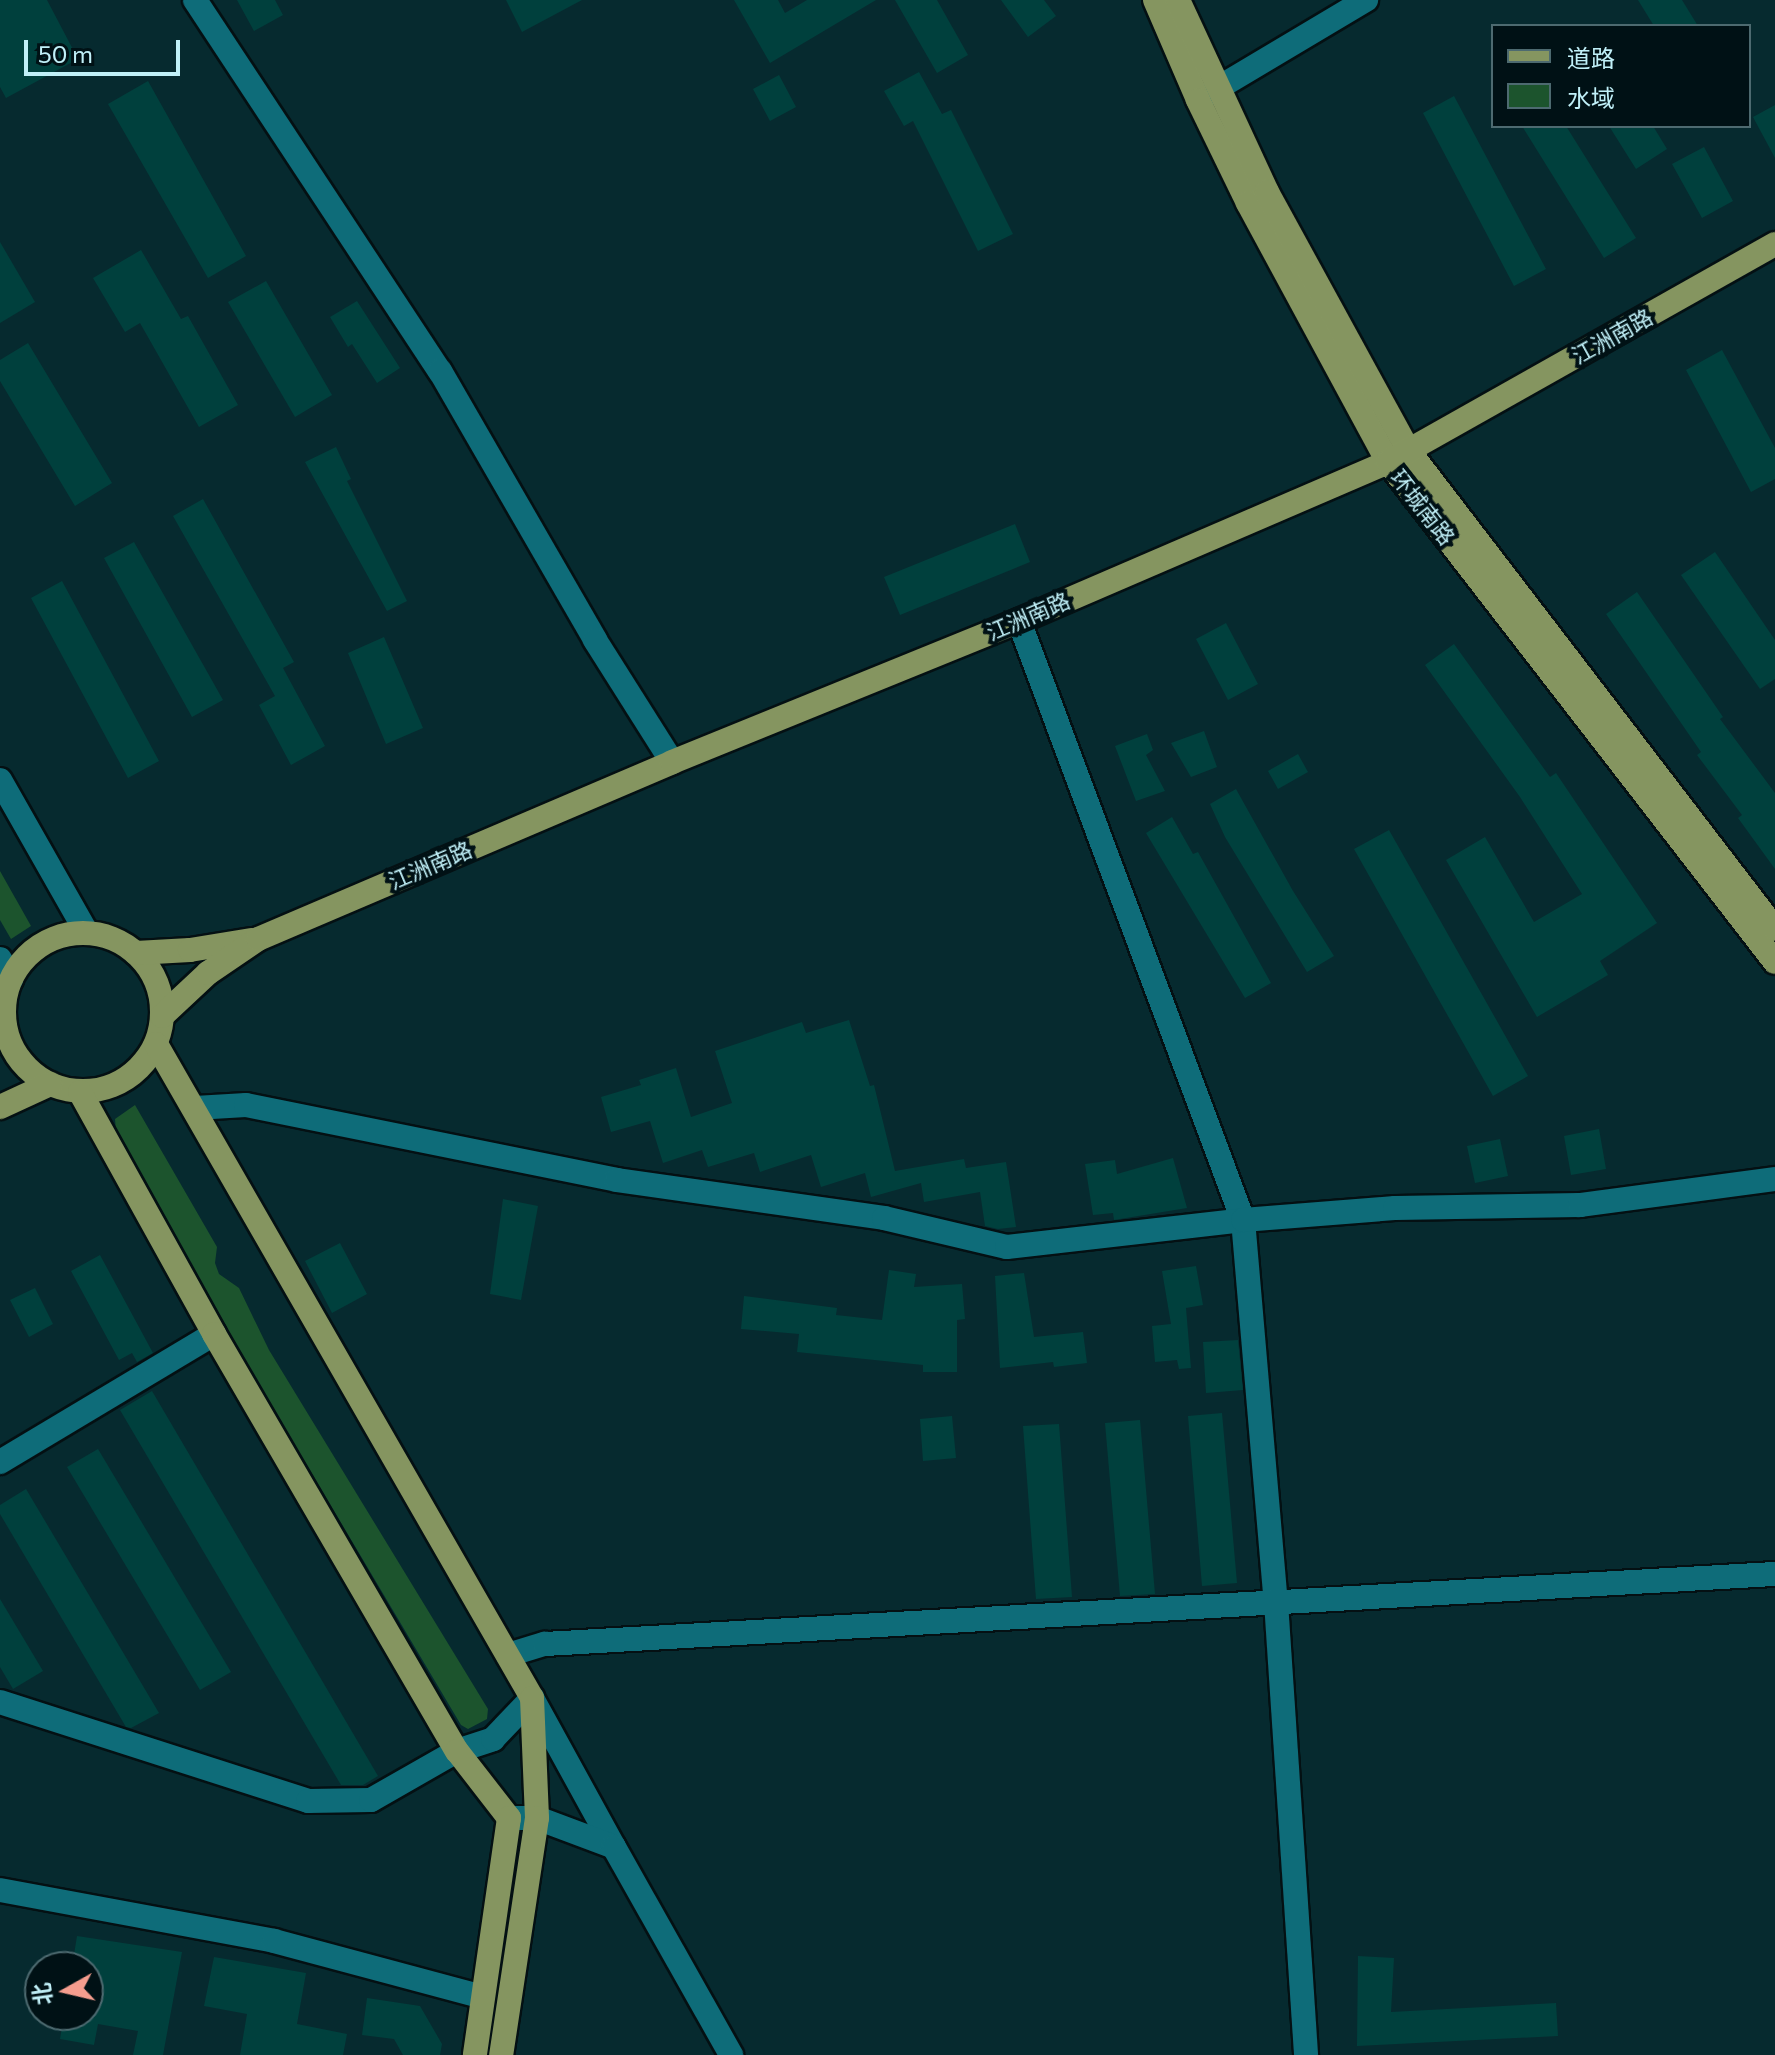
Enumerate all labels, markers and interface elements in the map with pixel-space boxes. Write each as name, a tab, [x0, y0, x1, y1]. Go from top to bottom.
scale bar	[28, 24, 184, 74]
legend	[1491, 24, 1751, 128]
text: 50 m	[38, 39, 93, 68]
text: 道路	[1567, 43, 1615, 72]
text: 水域	[1567, 83, 1615, 112]
street label: 江洲南路	[1567, 303, 1657, 369]
street label: 环城南路	[1386, 464, 1460, 550]
street label: 江洲南路	[982, 587, 1074, 645]
street label: 江洲南路	[384, 836, 476, 894]
north arrow	[24, 1951, 104, 2031]
text: 北	[27, 1981, 57, 2007]

